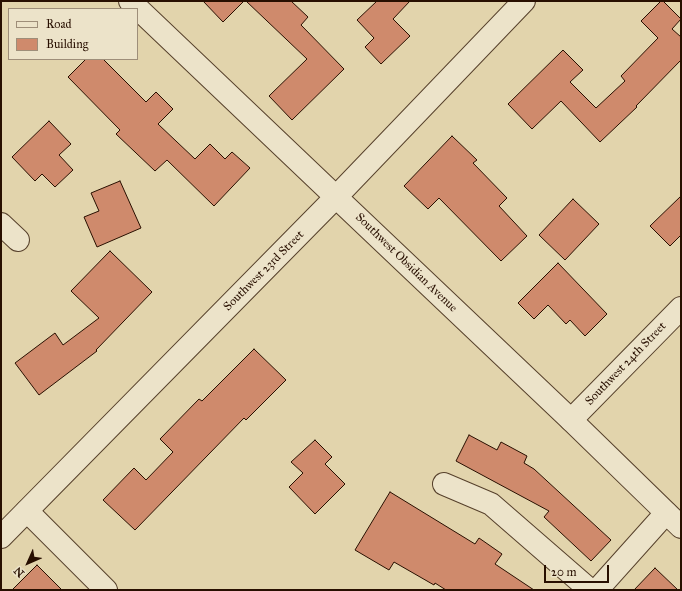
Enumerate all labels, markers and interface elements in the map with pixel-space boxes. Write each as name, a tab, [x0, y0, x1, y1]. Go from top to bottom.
legend	[8, 8, 138, 60]
text: Road	[46, 17, 72, 31]
text: Building	[46, 37, 88, 51]
street label: Southwest Obsidian Avenue	[352, 210, 460, 316]
street label: Southwest 23rd Street	[221, 228, 307, 314]
street label: Southwest 24th Street	[583, 319, 669, 409]
north arrow	[8, 543, 48, 583]
scale bar	[546, 557, 611, 583]
text: N	[11, 564, 27, 580]
text: 20 m	[551, 565, 577, 579]

